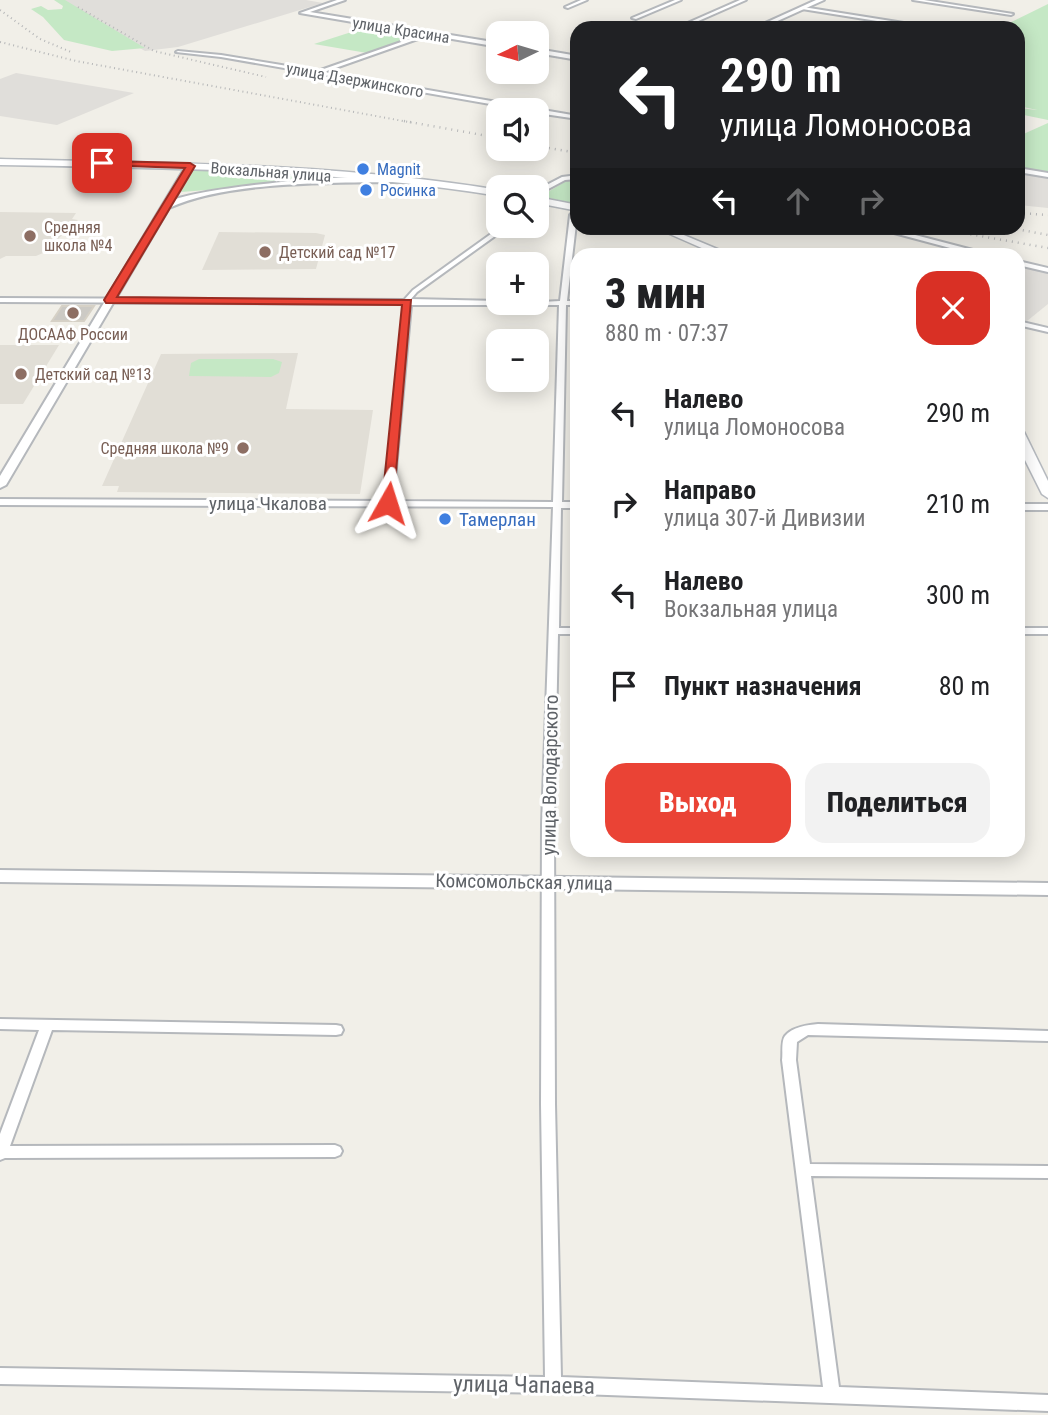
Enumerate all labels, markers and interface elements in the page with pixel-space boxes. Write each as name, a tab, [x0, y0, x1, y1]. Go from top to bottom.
street label: улица Красина	[351, 13, 451, 47]
north arrow	[486, 21, 550, 84]
map controls	[486, 21, 549, 392]
text: 290 m	[720, 47, 842, 104]
icon: left	[605, 49, 696, 140]
street label: улица Дзержинского	[285, 59, 425, 101]
button: sound	[486, 98, 549, 161]
text: улица Ломоносова	[720, 106, 972, 144]
pin	[72, 133, 132, 193]
icon: arrive	[83, 144, 121, 182]
street label: Вокзальная улица	[210, 158, 332, 186]
place label: Magnit	[377, 160, 421, 179]
marker: Magnit	[355, 161, 371, 177]
button: search	[486, 175, 549, 238]
place label: Росинка	[380, 181, 436, 200]
marker: Росинка	[358, 182, 374, 198]
icon: left	[706, 182, 744, 220]
icon: ahead	[779, 182, 817, 220]
icon: right	[852, 182, 890, 220]
place label: Средняя школа №4	[44, 218, 112, 255]
marker: Средняя школа №4	[22, 228, 38, 244]
place label: Детский сад №17	[279, 243, 396, 262]
marker: Детский сад №17	[257, 244, 273, 260]
button: +	[486, 252, 549, 315]
text: 3 мин	[605, 269, 706, 318]
button: close	[916, 271, 990, 345]
marker: ДОСААФ России	[65, 305, 81, 321]
text: 880 m · 07:37	[605, 320, 729, 347]
place label: ДОСААФ России	[18, 325, 128, 344]
button: −	[486, 329, 549, 392]
place label: Детский сад №13	[35, 365, 151, 384]
marker: Детский сад №13	[13, 366, 29, 382]
text: Налево	[664, 384, 744, 414]
icon: left	[605, 394, 643, 432]
text: 290 m	[926, 398, 990, 428]
text: улица Ломоносова	[664, 414, 845, 441]
place label: Средняя школа №9	[100, 439, 229, 458]
marker: Средняя школа №9	[235, 440, 251, 456]
position arrow	[351, 466, 425, 540]
text: Направо	[664, 475, 756, 505]
icon: right	[605, 485, 643, 523]
text: 210 m	[926, 489, 990, 519]
street label: улица Чкалова	[209, 492, 327, 515]
text: улица 307-й Дивизии	[664, 505, 866, 532]
place label: Тамерлан	[459, 508, 536, 531]
marker: Тамерлан	[437, 511, 453, 527]
text: Налево	[664, 566, 744, 596]
icon: left	[605, 576, 643, 614]
text: 300 m	[926, 580, 990, 610]
text: Вокзальная улица	[664, 596, 838, 623]
icon: arrive	[605, 667, 643, 705]
text: Пункт назначения	[664, 671, 862, 701]
text: 80 m	[939, 671, 990, 701]
street label: улица Володарского	[537, 694, 563, 856]
button: Выход	[605, 763, 791, 843]
button: Поделиться	[805, 763, 990, 843]
street label: Комсомольская улица	[435, 869, 613, 895]
street label: улица Чапаева	[453, 1370, 595, 1400]

